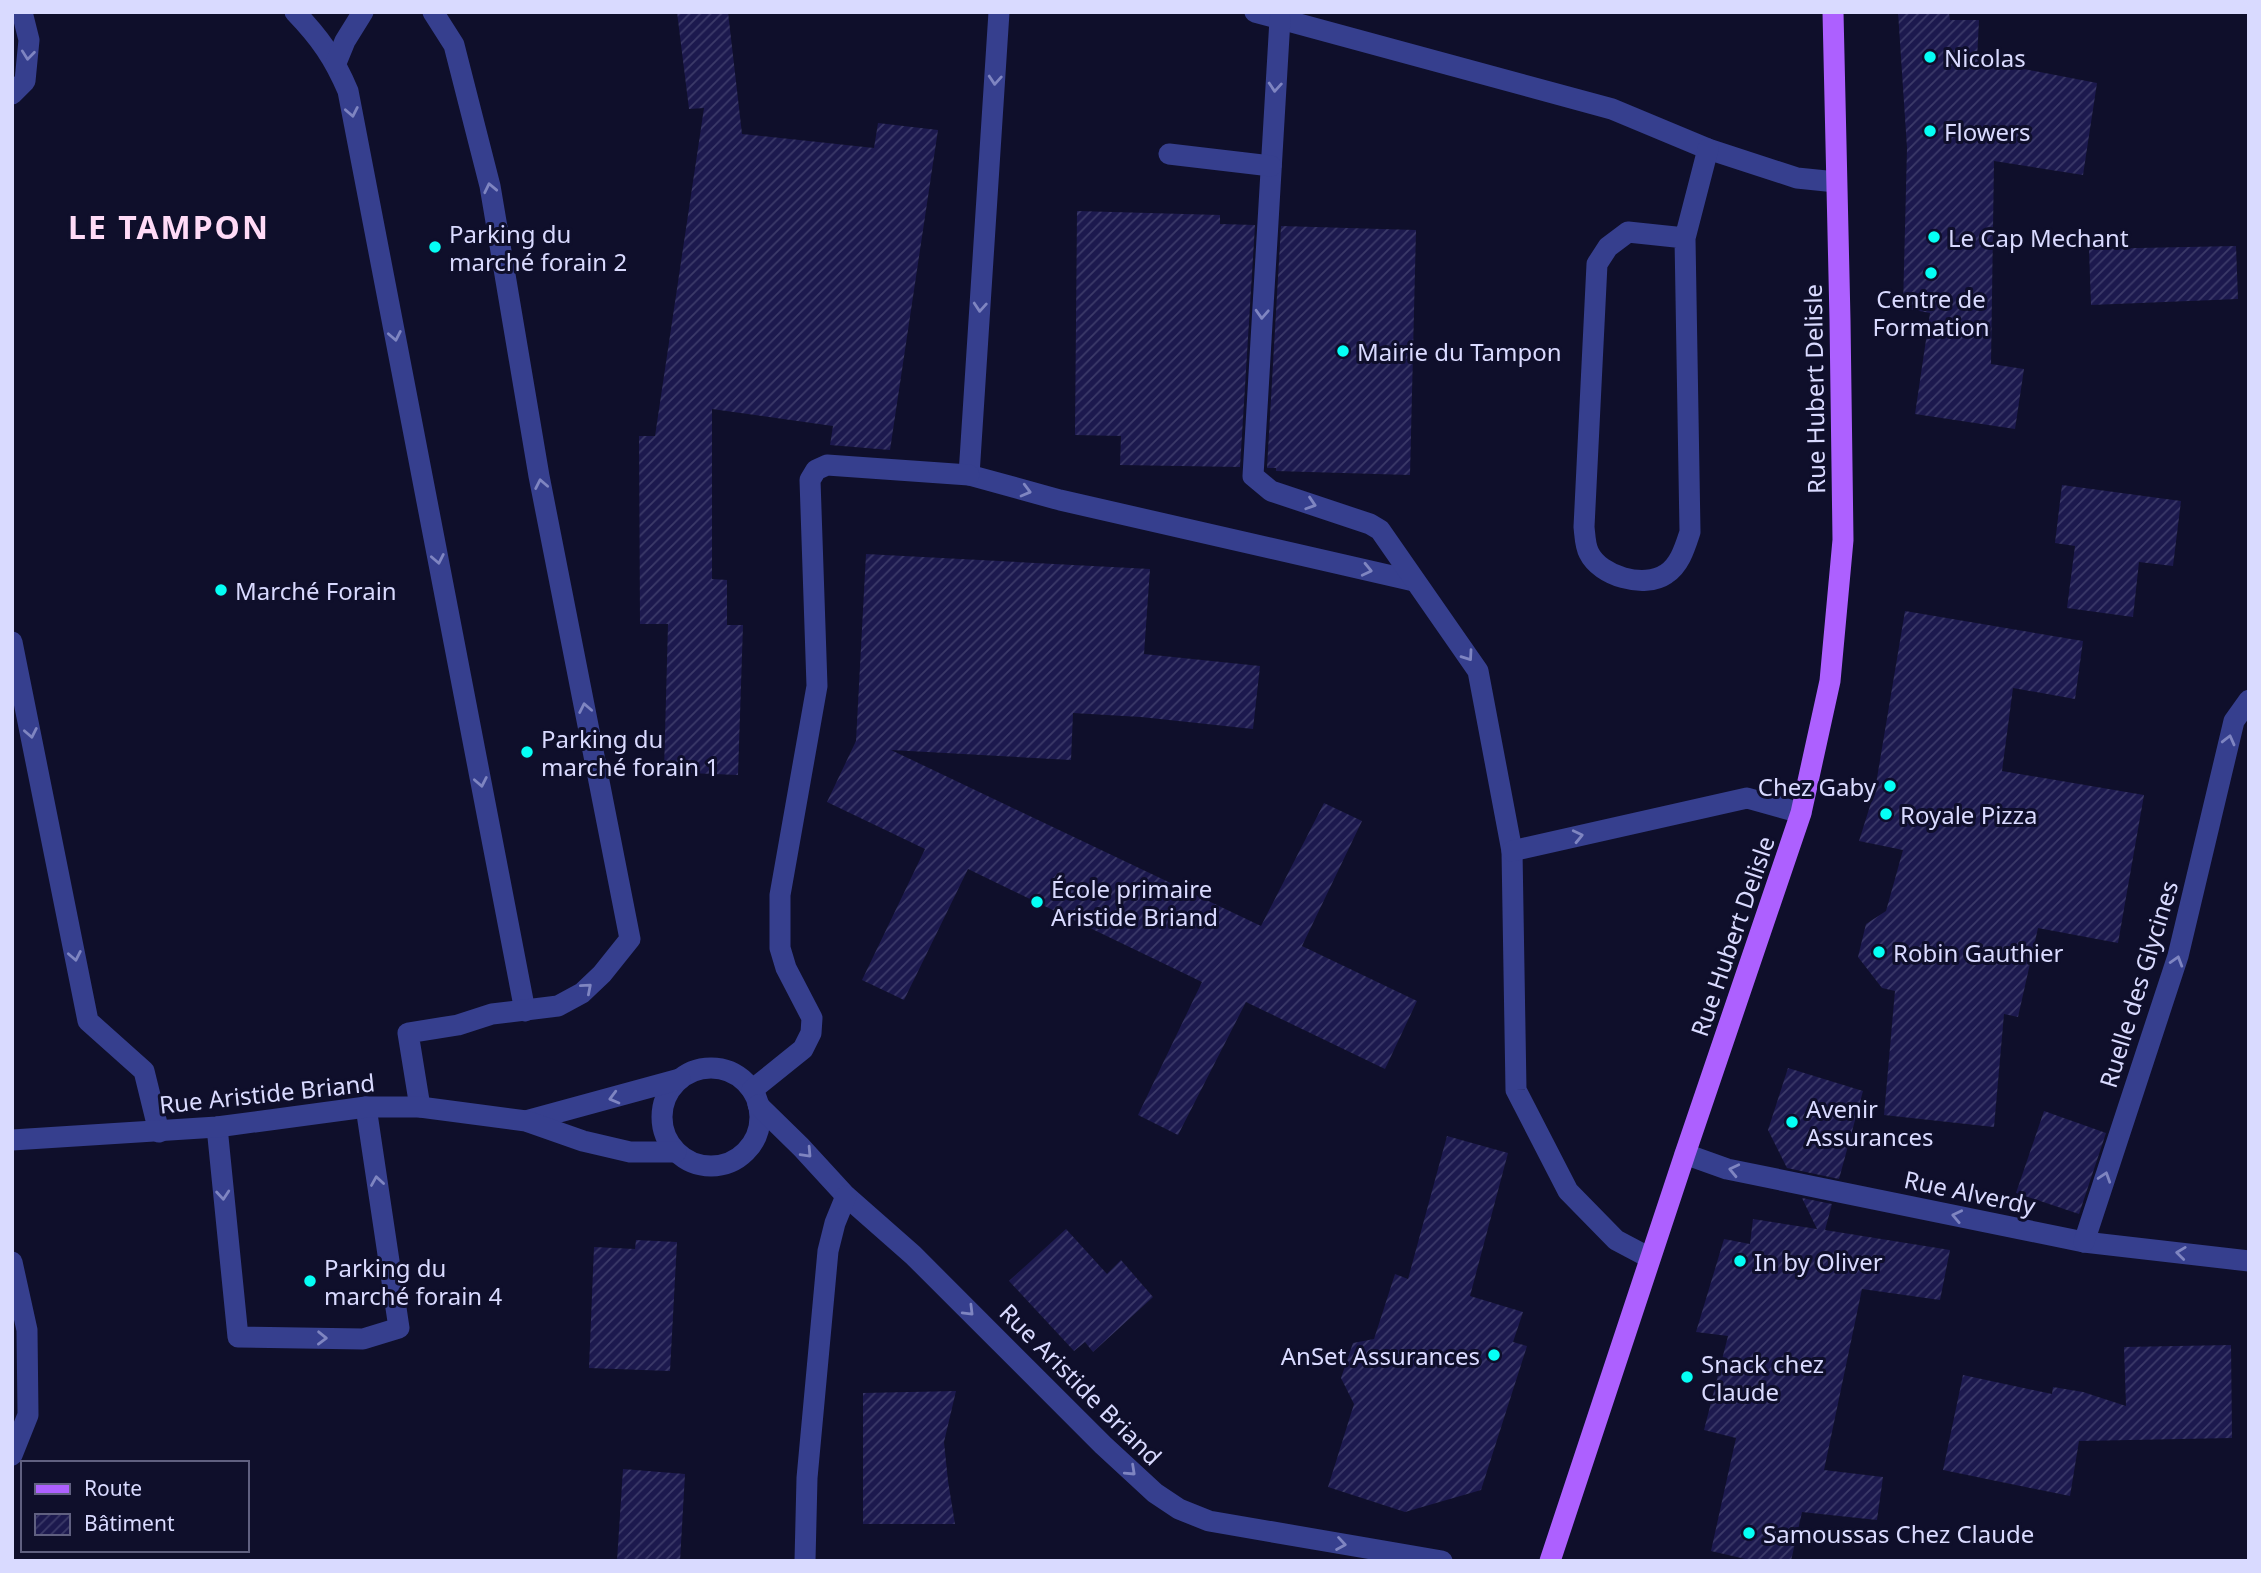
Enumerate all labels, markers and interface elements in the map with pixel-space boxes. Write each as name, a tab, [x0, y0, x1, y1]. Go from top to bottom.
place label: Nicolas	[1944, 41, 2026, 74]
marker: Nicolas	[1922, 49, 1938, 65]
one-way arrow	[21, 50, 36, 61]
one-way arrow	[988, 75, 1003, 86]
one-way arrow	[1268, 82, 1283, 93]
one-way arrow	[344, 106, 359, 118]
place label: Flowers	[1944, 115, 2031, 148]
marker: Flowers	[1922, 123, 1938, 139]
one-way arrow	[484, 182, 499, 194]
district label: LE TAMPON	[68, 205, 270, 248]
place label: Parking du marché forain 2	[449, 217, 627, 278]
place label: Le Cap Mechant	[1948, 221, 2129, 254]
marker: Le Cap Mechant	[1926, 229, 1942, 245]
marker: Parking du marché forain 2	[427, 239, 443, 255]
marker: Centre de Formation	[1923, 265, 1939, 281]
place label: Centre de Formation	[1873, 282, 1990, 343]
street label: Rue Hubert Delisle	[1796, 284, 1832, 494]
one-way arrow	[973, 302, 988, 313]
one-way arrow	[1255, 309, 1270, 320]
one-way arrow	[387, 330, 402, 342]
place label: Mairie du Tampon	[1357, 335, 1562, 368]
marker: Mairie du Tampon	[1335, 343, 1351, 359]
one-way arrow	[534, 478, 549, 490]
one-way arrow	[1020, 483, 1032, 497]
one-way arrow	[1305, 496, 1317, 510]
one-way arrow	[430, 553, 445, 565]
one-way arrow	[1361, 561, 1373, 576]
place label: Marché Forain	[235, 574, 397, 607]
marker: Marché Forain	[213, 582, 229, 598]
one-way arrow	[1460, 648, 1472, 661]
one-way arrow	[578, 702, 593, 714]
place label: Parking du marché forain 1	[541, 722, 719, 783]
one-way arrow	[22, 727, 37, 739]
one-way arrow	[2221, 734, 2235, 746]
marker: Parking du marché forain 1	[519, 744, 535, 760]
place label: Chez Gaby	[1758, 770, 1877, 803]
one-way arrow	[473, 776, 488, 788]
marker: Chez Gaby	[1882, 778, 1898, 794]
place label: Royale Pizza	[1900, 798, 2037, 831]
marker: Royale Pizza	[1878, 806, 1894, 822]
one-way arrow	[1572, 830, 1584, 844]
street label: Rue Hubert Delisle	[1682, 831, 1782, 1041]
place label: École primaire Aristide Briand	[1051, 872, 1218, 933]
street label: Ruelle des Glycines	[2091, 876, 2185, 1092]
marker: École primaire Aristide Briand	[1029, 894, 1045, 910]
place label: Robin Gauthier	[1893, 936, 2063, 969]
marker: Robin Gauthier	[1871, 944, 1887, 960]
one-way arrow	[67, 950, 82, 962]
one-way arrow	[2168, 956, 2183, 968]
one-way arrow	[579, 984, 592, 996]
street label: Rue Aristide Briand	[158, 1065, 376, 1121]
one-way arrow	[609, 1090, 621, 1105]
place label: Avenir Assurances	[1806, 1092, 1933, 1153]
marker: Avenir Assurances	[1784, 1114, 1800, 1130]
one-way arrow	[798, 1145, 811, 1158]
street label: Rue Alverdy	[1901, 1162, 2039, 1222]
one-way arrow	[1728, 1164, 1740, 1178]
one-way arrow	[2097, 1172, 2111, 1184]
one-way arrow	[370, 1175, 385, 1187]
one-way arrow	[215, 1190, 230, 1201]
one-way arrow	[1951, 1210, 1963, 1225]
place label: In by Oliver	[1754, 1245, 1883, 1278]
one-way arrow	[2175, 1246, 2187, 1261]
place label: Parking du marché forain 4	[324, 1251, 502, 1312]
marker: In by Oliver	[1732, 1253, 1748, 1269]
marker: Parking du marché forain 4	[302, 1273, 318, 1289]
street label: Rue Aristide Briand	[993, 1296, 1169, 1472]
one-way arrow	[961, 1303, 974, 1316]
one-way arrow	[318, 1330, 328, 1346]
place label: AnSet Assurances	[1281, 1339, 1480, 1372]
marker: AnSet Assurances	[1486, 1347, 1502, 1363]
place label: Snack chez Claude	[1701, 1347, 1824, 1408]
marker: Snack chez Claude	[1679, 1369, 1695, 1385]
legend	[21, 1461, 248, 1552]
one-way arrow	[1123, 1463, 1136, 1476]
text: Route	[84, 1474, 142, 1502]
text: Bâtiment	[84, 1509, 175, 1537]
place label: Samoussas Chez Claude	[1763, 1517, 2034, 1550]
marker: Samoussas Chez Claude	[1741, 1525, 1757, 1541]
one-way arrow	[1335, 1536, 1347, 1551]

